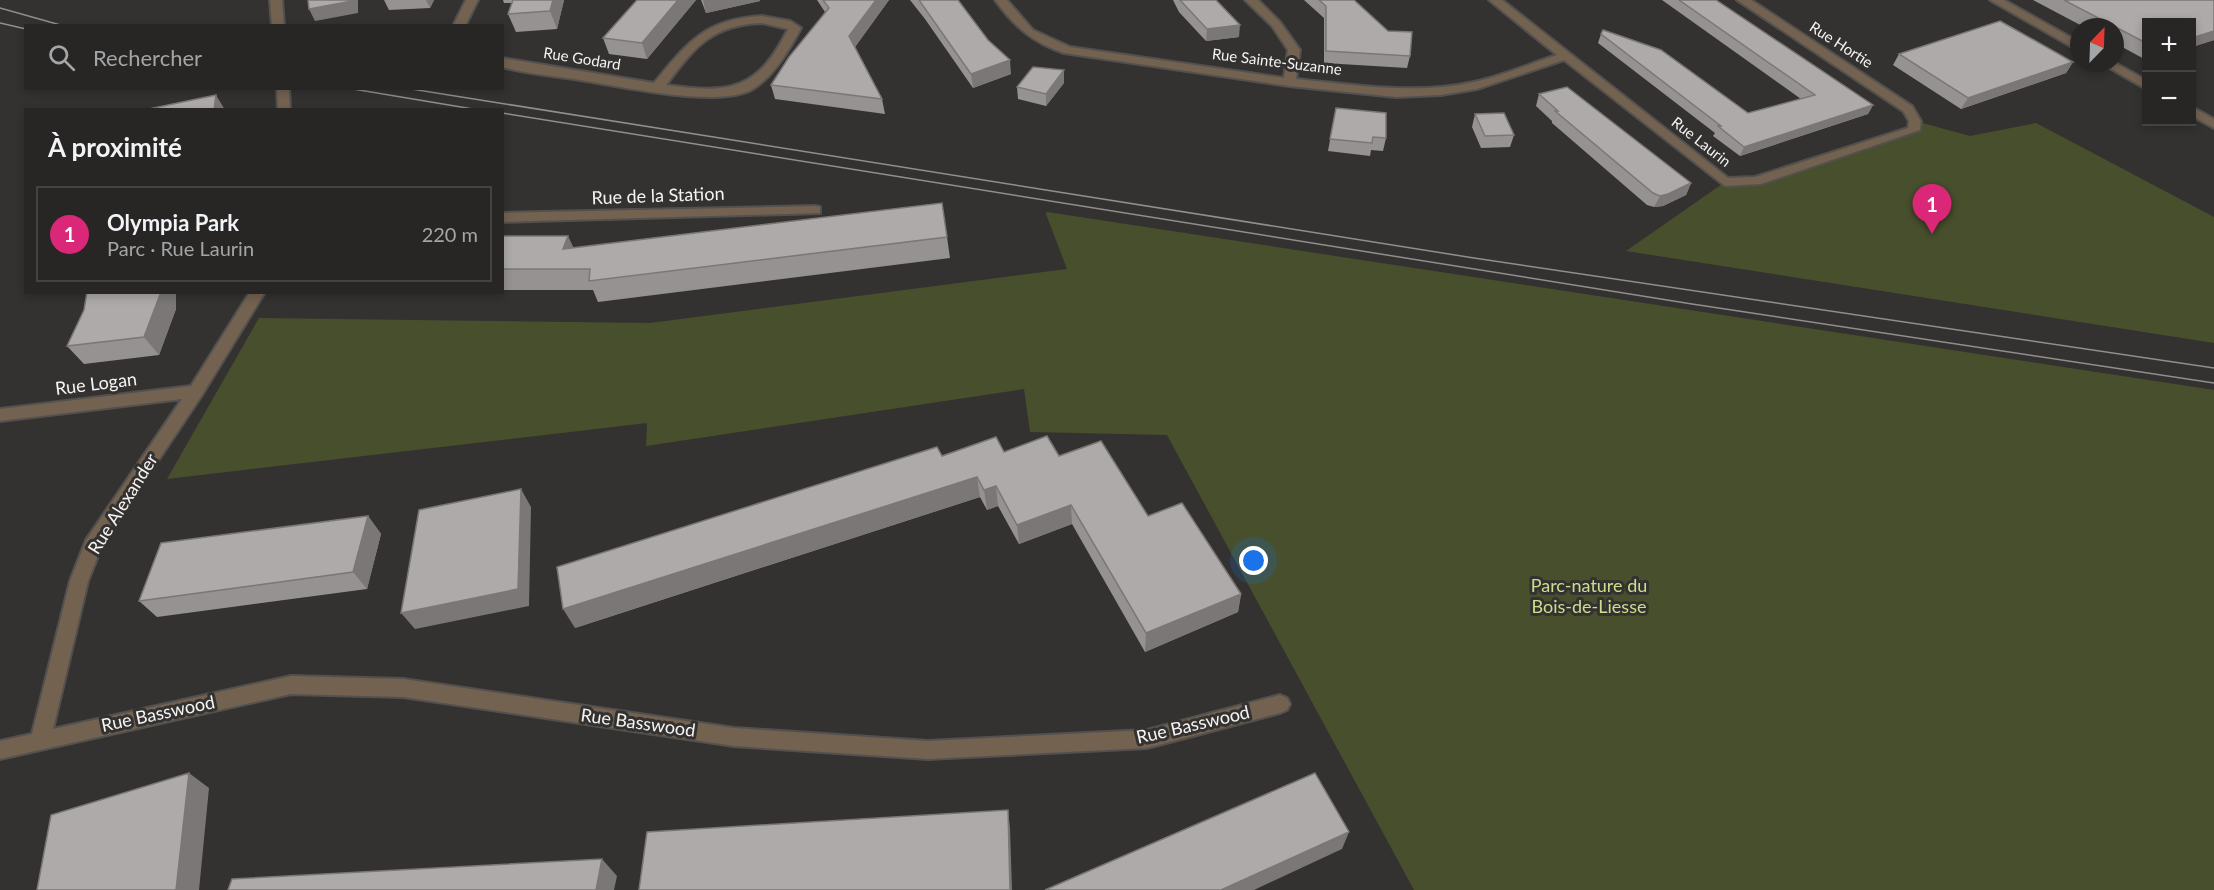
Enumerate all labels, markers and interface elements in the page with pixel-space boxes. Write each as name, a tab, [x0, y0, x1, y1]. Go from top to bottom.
street label: Rue Hortie	[1807, 17, 1877, 71]
north arrow	[2070, 18, 2124, 72]
map controls	[2142, 18, 2196, 126]
button: +	[2142, 18, 2196, 72]
search box	[24, 24, 504, 90]
icon: search	[45, 41, 78, 74]
street label: Rue Godard	[542, 43, 622, 73]
text: Rechercher	[93, 44, 202, 71]
street label: Rue Sainte-Suzanne	[1211, 44, 1343, 78]
button: −	[2142, 72, 2196, 126]
street label: Rue Laurin	[1668, 113, 1735, 170]
text: À proximité	[48, 131, 182, 163]
street label: Rue de la Station	[591, 182, 725, 208]
pin: 1	[1912, 184, 1952, 234]
text: Olympia Park	[107, 209, 239, 236]
text: 1	[64, 222, 75, 246]
text: 220 m	[422, 222, 478, 246]
text: Parc · Rue Laurin	[107, 236, 254, 260]
street label: Rue Logan	[54, 367, 138, 399]
street label: Rue Alexander	[83, 449, 162, 558]
your location	[1239, 546, 1268, 575]
park label: Parc-nature du Bois-de-Liesse	[1531, 574, 1647, 617]
street label: Rue Basswood	[99, 690, 217, 736]
street label: Rue Basswood	[1134, 700, 1252, 748]
street label: Rue Basswood	[579, 703, 697, 741]

